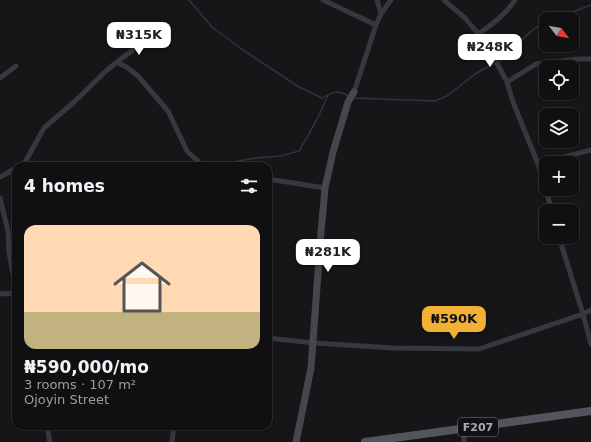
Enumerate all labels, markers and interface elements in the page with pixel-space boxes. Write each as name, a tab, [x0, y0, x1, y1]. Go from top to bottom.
north arrow	[539, 12, 579, 52]
map controls	[539, 12, 579, 244]
pin: ₦315K	[111, 22, 167, 56]
text: ₦315K	[116, 27, 162, 42]
pin: ₦248K	[462, 34, 518, 68]
text: ₦248K	[467, 39, 513, 54]
button: locate	[539, 60, 579, 100]
button: layers	[539, 108, 579, 148]
button: +	[539, 156, 579, 196]
icon: filters	[238, 175, 260, 197]
text: 4 homes	[24, 176, 105, 196]
button: −	[539, 204, 579, 244]
pin: ₦281K	[300, 239, 356, 273]
text: ₦281K	[305, 244, 351, 259]
icon: home	[106, 251, 178, 323]
pin: ₦590K	[426, 306, 482, 340]
text: ₦590K	[431, 311, 477, 326]
text: ₦590,000/mo	[24, 357, 149, 377]
text: 3 rooms · 107 m²	[24, 377, 136, 392]
text: Ojoyin Street	[24, 392, 109, 407]
road number: F207	[458, 418, 498, 436]

